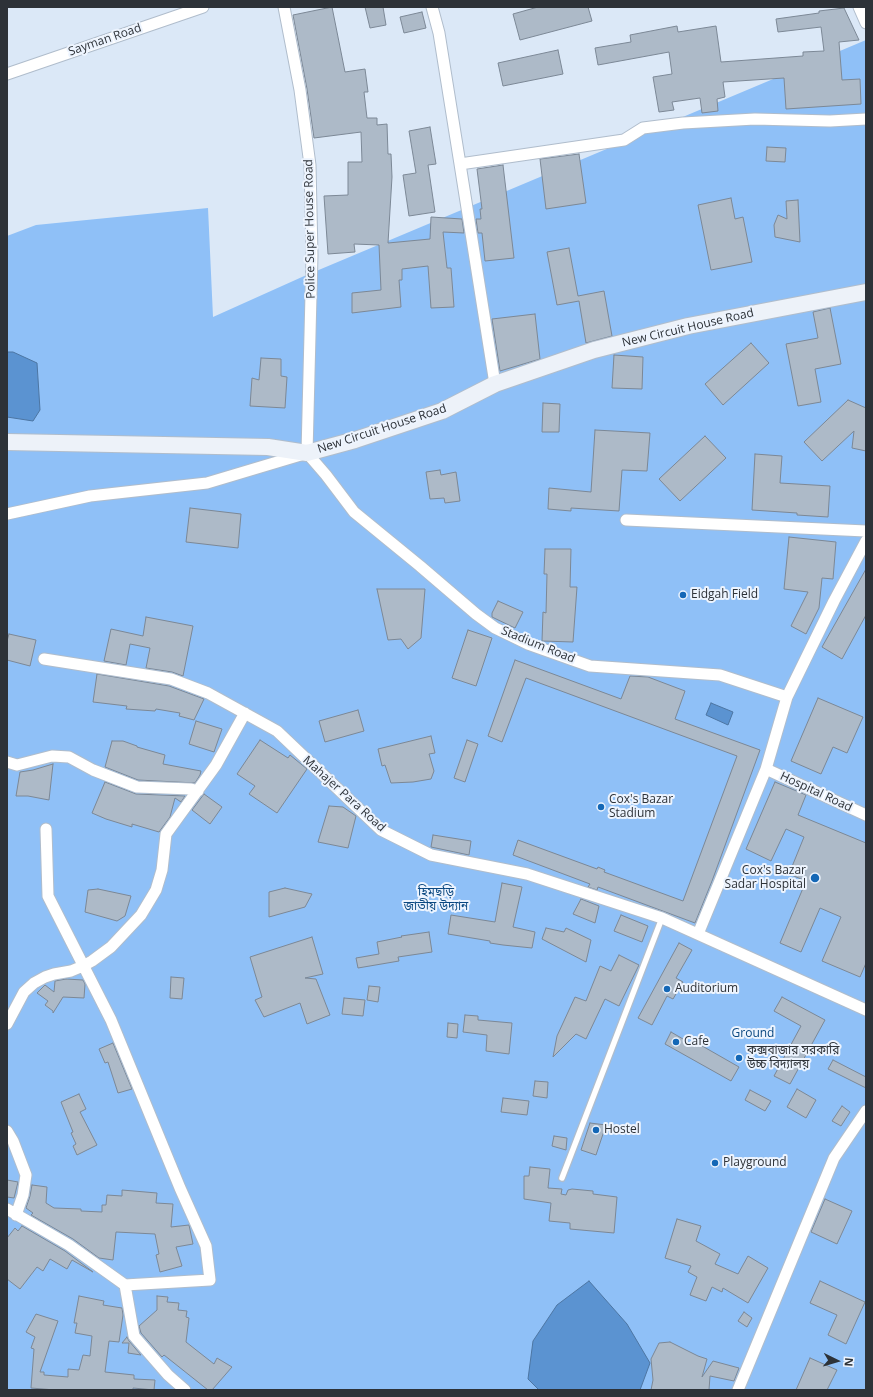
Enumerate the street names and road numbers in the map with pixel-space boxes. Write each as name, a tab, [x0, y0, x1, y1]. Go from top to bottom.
street label: Sayman Road	[67, 21, 143, 59]
street label: Police Super House Road	[302, 159, 318, 299]
street label: New Circuit House Road	[621, 306, 755, 350]
street label: New Circuit House Road	[316, 401, 448, 457]
street label: Stadium Road	[499, 624, 577, 666]
street label: Mahajer Para Road	[300, 753, 388, 835]
street label: Hospital Road	[778, 769, 854, 815]

